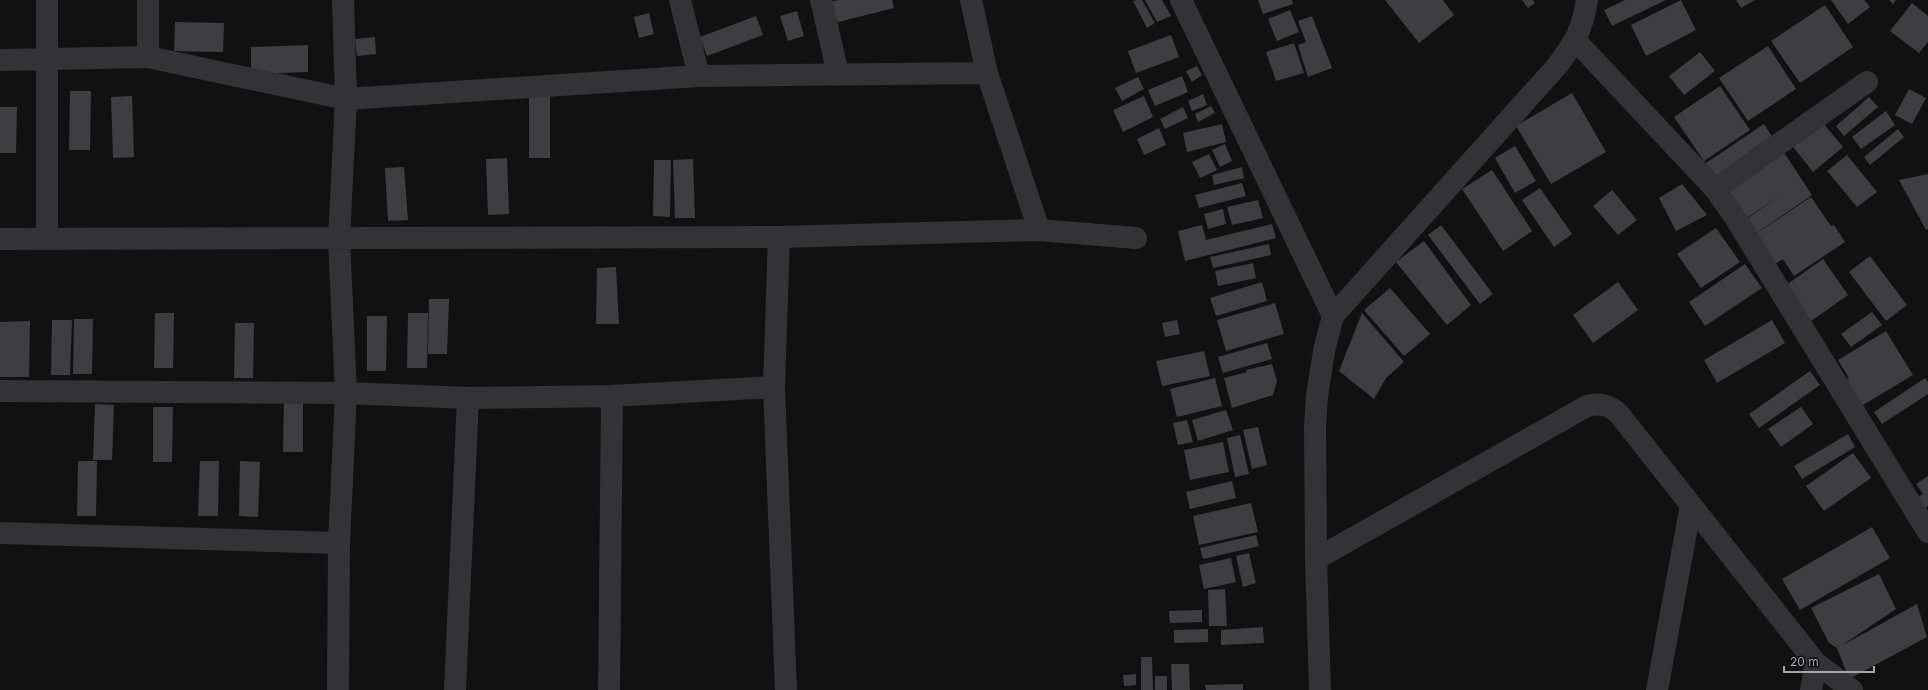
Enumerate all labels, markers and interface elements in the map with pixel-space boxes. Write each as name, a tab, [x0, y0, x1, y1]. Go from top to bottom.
scale bar	[1784, 648, 1874, 674]
text: 20 m	[1790, 654, 1819, 669]

